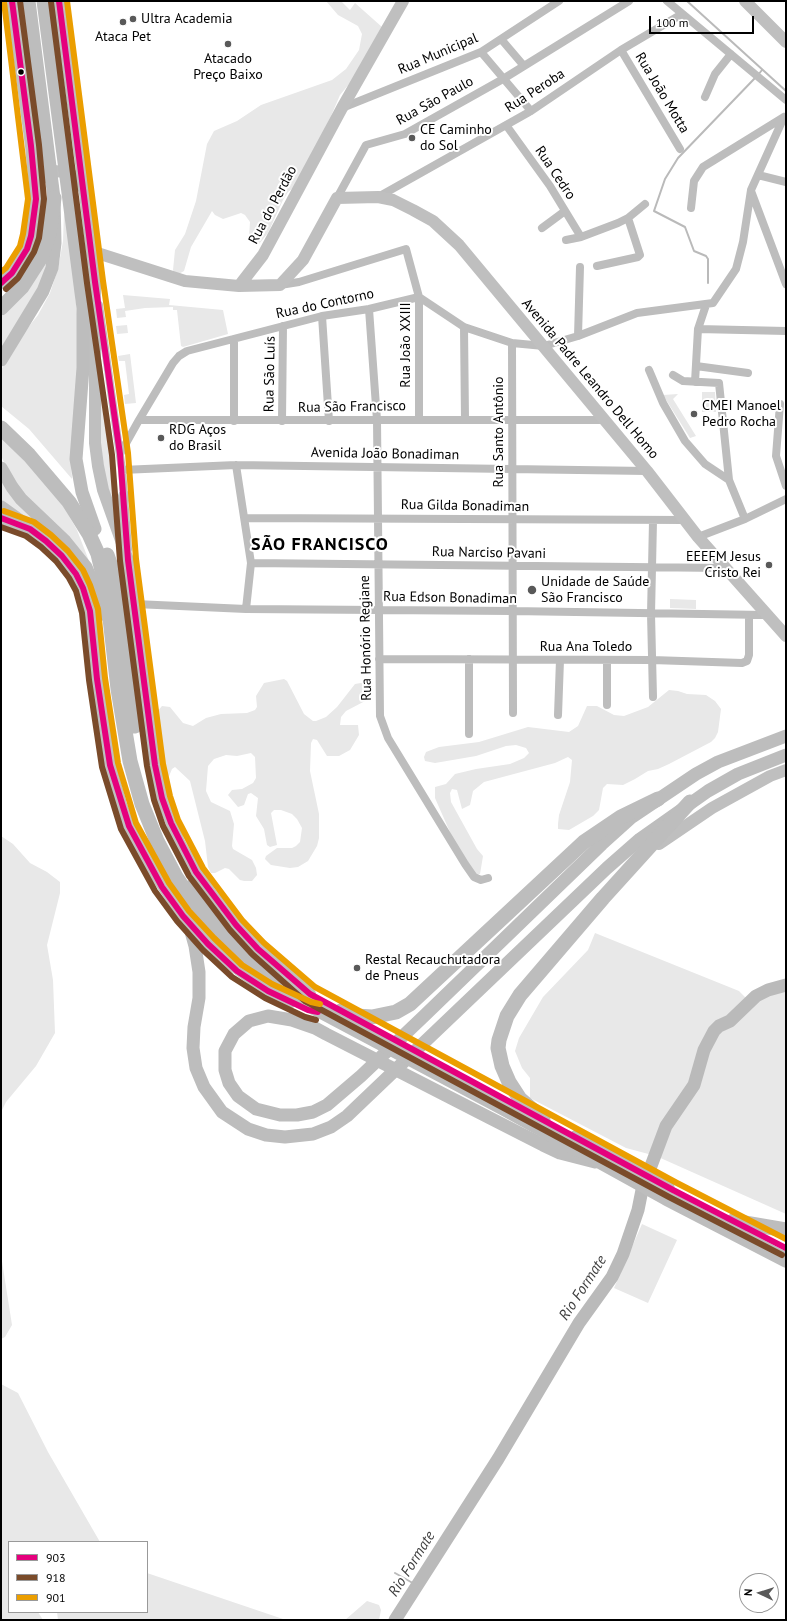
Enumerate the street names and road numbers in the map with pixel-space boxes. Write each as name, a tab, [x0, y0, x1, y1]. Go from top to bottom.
street label: Rua Municipal	[396, 30, 480, 78]
street label: Rua João Motta	[631, 50, 693, 136]
street label: Rua Peroba	[502, 66, 568, 116]
street label: Rua São Paulo	[394, 73, 476, 129]
street label: Rua Cedro	[531, 143, 579, 203]
street label: Rua do Perdão	[245, 163, 301, 247]
street label: Rua do Contorno	[274, 285, 376, 323]
street label: Avenida Padre Leandro Dell Homo	[518, 295, 662, 463]
street label: Rua João XXIII	[398, 302, 414, 388]
street label: Rua São Luís	[261, 336, 279, 412]
street label: Rua Santo Antônio	[491, 376, 507, 488]
street label: Rua São Francisco	[298, 398, 406, 416]
street label: Avenida João Bonadiman	[311, 444, 459, 464]
street label: Rua Gilda Bonadiman	[401, 496, 529, 516]
street label: Rua Narciso Pavani	[432, 544, 546, 562]
street label: Rua Honório Regiane	[357, 575, 375, 701]
street label: Rua Edson Bonadiman	[383, 588, 517, 608]
street label: Rua Ana Toledo	[540, 639, 632, 655]

